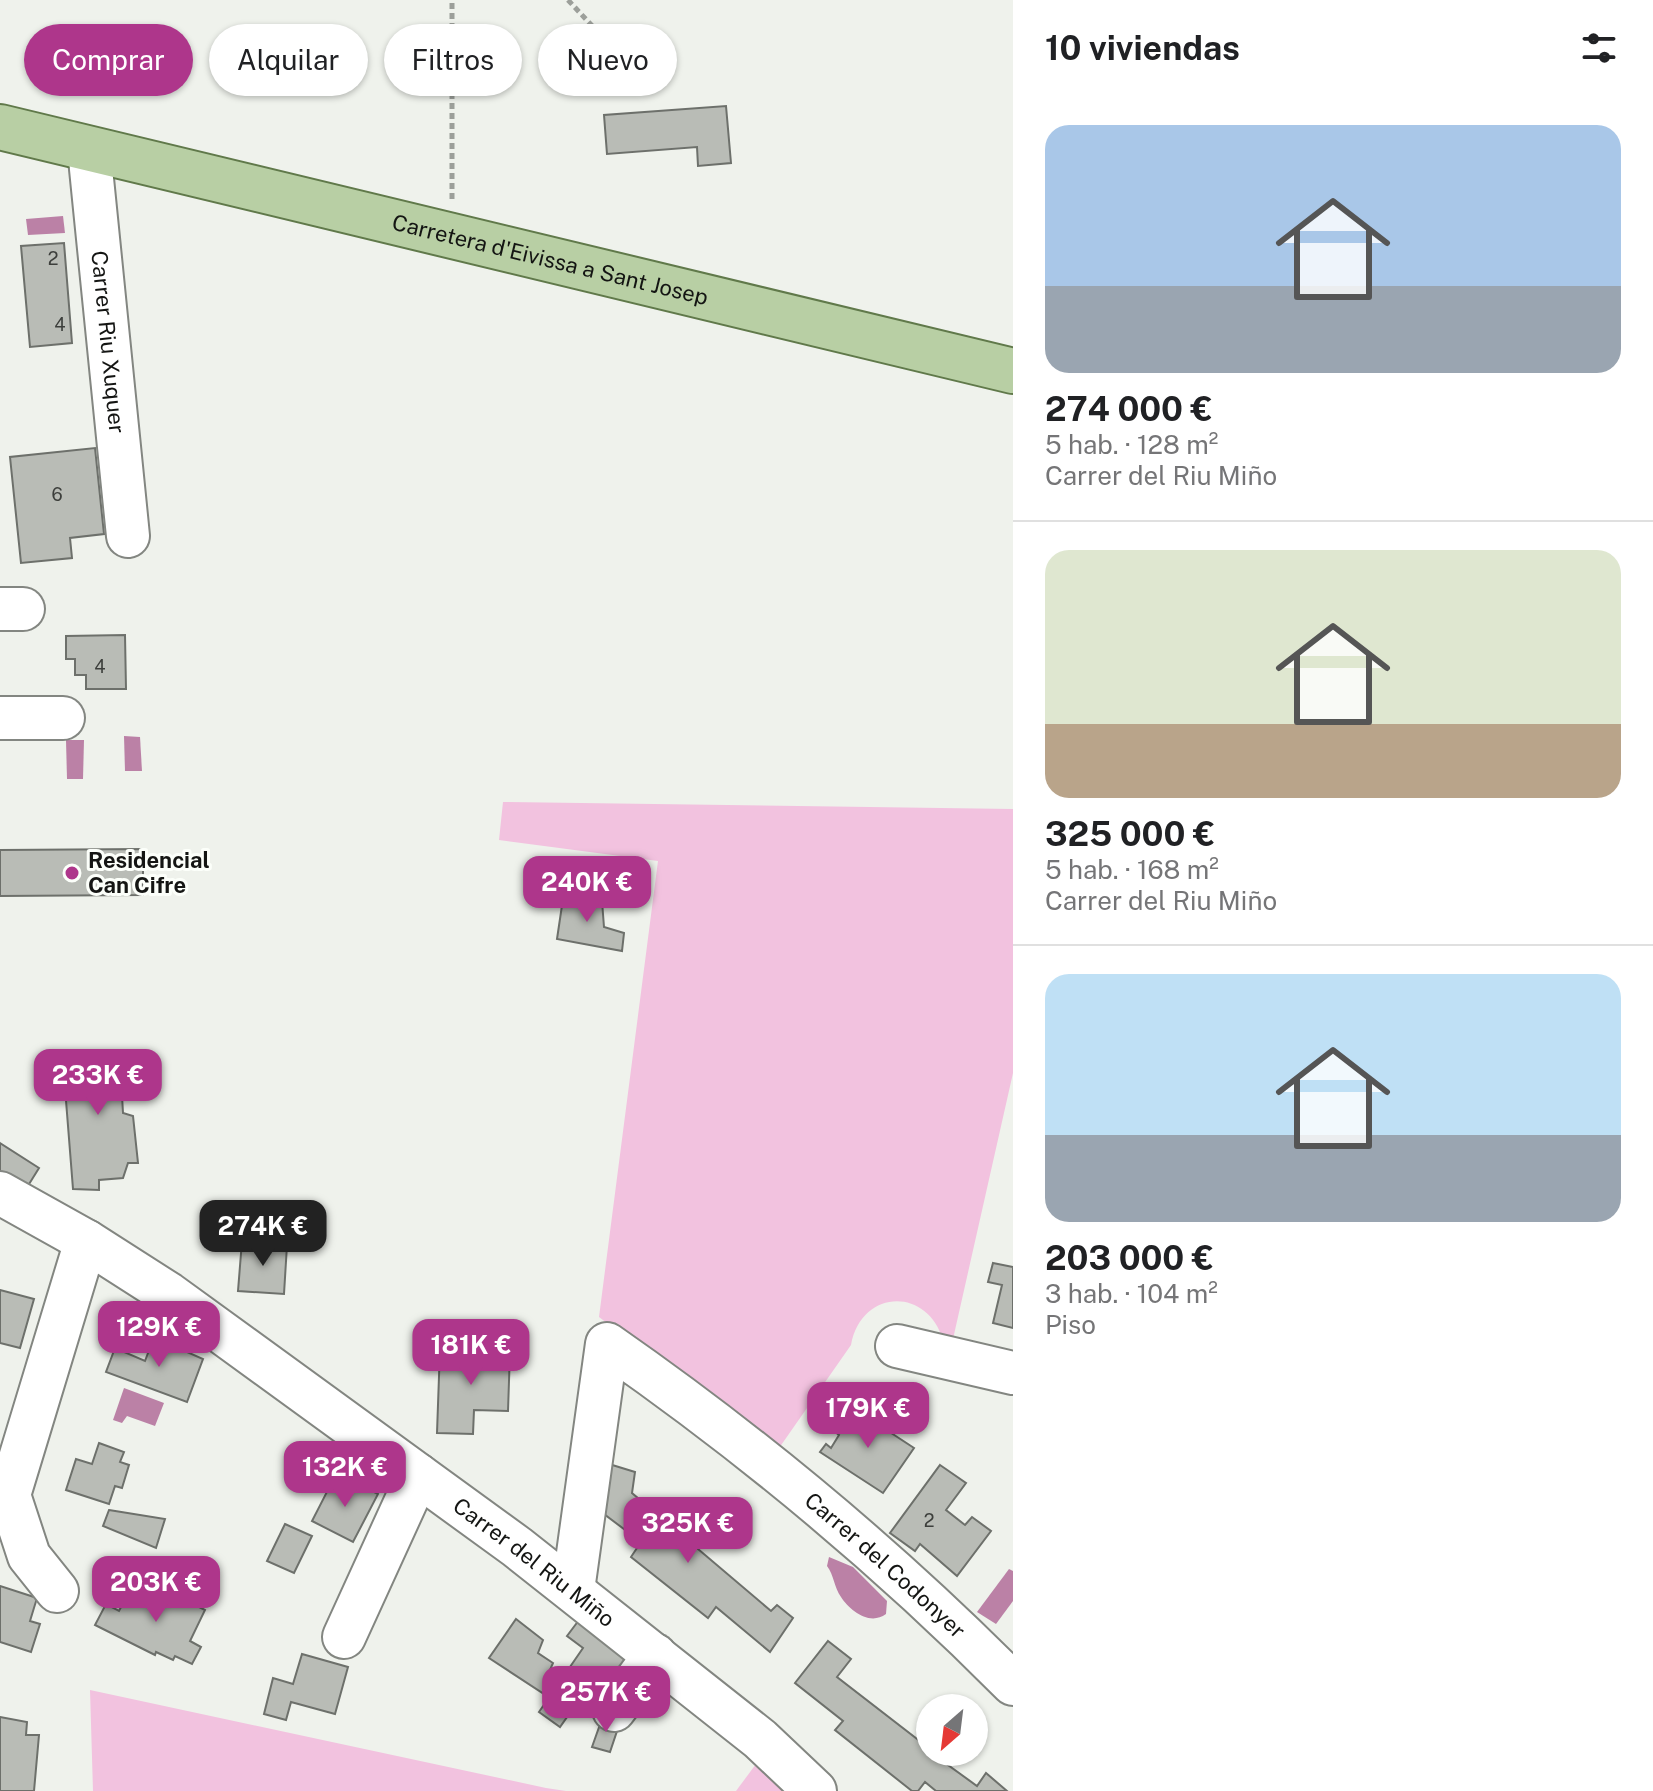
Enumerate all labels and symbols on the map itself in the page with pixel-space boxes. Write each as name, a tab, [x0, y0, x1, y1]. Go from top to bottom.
street label: Carretera d'Eivissa a Sant Josep	[390, 209, 711, 310]
house number: 2	[48, 248, 58, 269]
street label: Carrer Riu Xuquer	[86, 249, 131, 435]
house number: 4	[54, 314, 66, 335]
house number: 6	[51, 484, 63, 505]
house number: 4	[94, 656, 106, 677]
place label: Residencial Can Cifre	[88, 847, 210, 898]
pin: 240K €	[522, 856, 652, 924]
marker: Residencial Can Cifre	[63, 864, 81, 882]
pin: 233K €	[33, 1049, 163, 1117]
pin: 274K €	[198, 1200, 328, 1268]
pin: 129K €	[94, 1301, 224, 1369]
pin: 181K €	[406, 1319, 536, 1387]
pin: 179K €	[803, 1382, 933, 1450]
pin: 132K €	[280, 1441, 410, 1509]
street label: Carrer del Codonyer	[800, 1487, 971, 1643]
street label: Carrer del Riu Miño	[448, 1492, 620, 1632]
pin: 325K €	[623, 1497, 753, 1565]
house number: 2	[924, 1510, 934, 1531]
pin: 203K €	[91, 1556, 221, 1624]
pin: 257K €	[541, 1666, 671, 1734]
north arrow	[916, 1694, 988, 1766]

